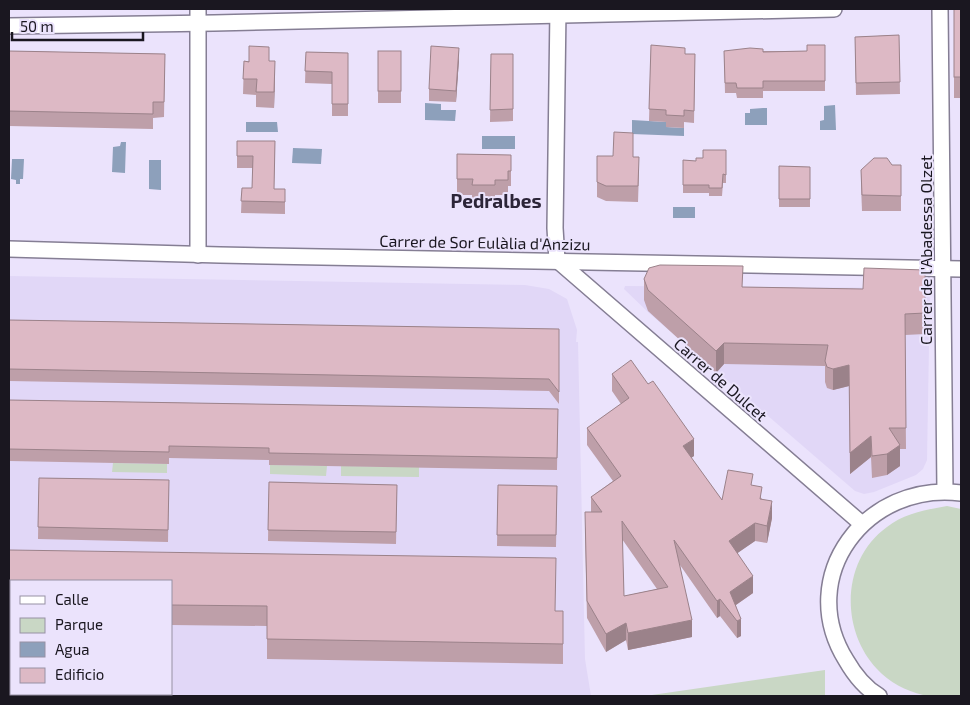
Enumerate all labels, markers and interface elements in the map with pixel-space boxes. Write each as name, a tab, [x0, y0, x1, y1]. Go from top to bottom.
scale bar	[12, 10, 144, 42]
text: 50 m	[20, 17, 54, 35]
street label: Carrer de l'Abadessa Olzet	[916, 155, 935, 345]
district label: Pedralbes	[451, 189, 541, 212]
street label: Carrer de Sor Eulàlia d'Anzizu	[379, 231, 591, 253]
street label: Carrer de Dulcet	[671, 333, 771, 425]
legend	[10, 580, 172, 695]
text: Calle	[55, 590, 89, 608]
text: Parque	[55, 615, 103, 633]
text: Agua	[55, 640, 90, 658]
text: Edificio	[55, 665, 104, 683]

